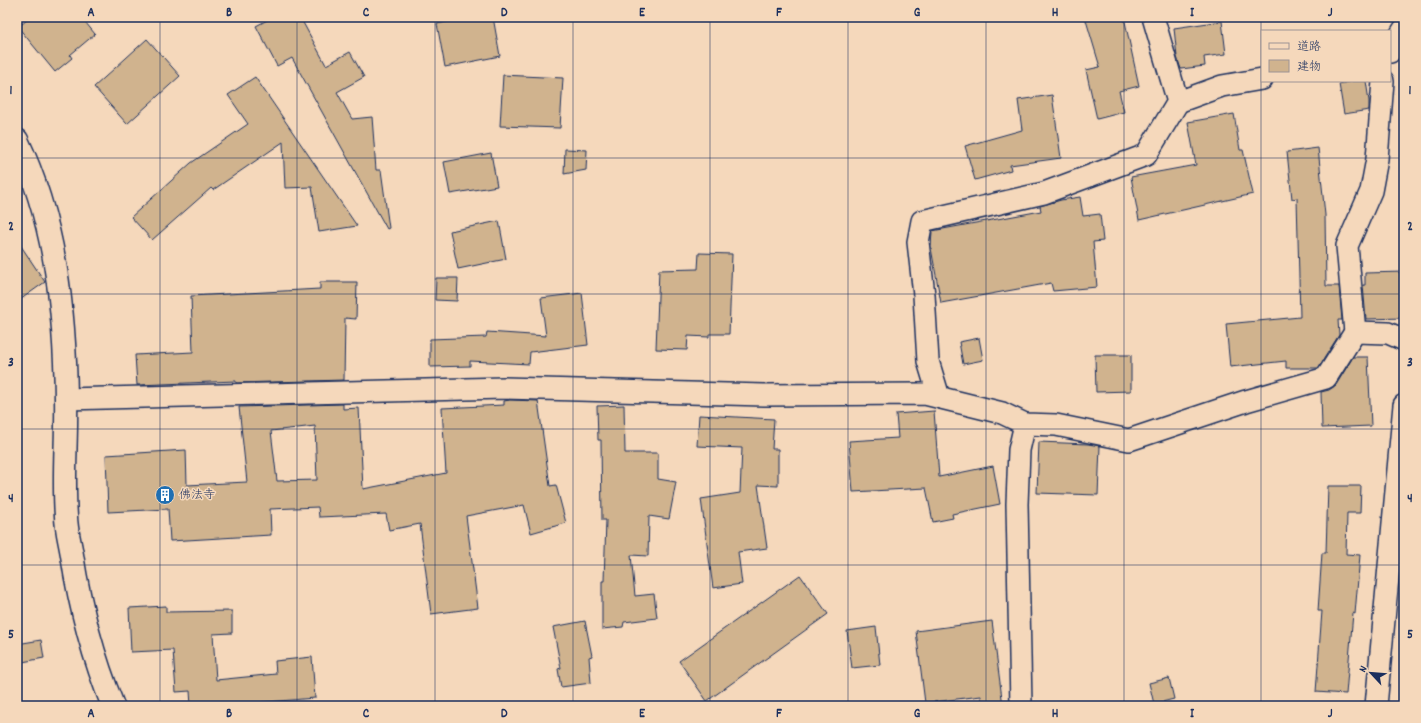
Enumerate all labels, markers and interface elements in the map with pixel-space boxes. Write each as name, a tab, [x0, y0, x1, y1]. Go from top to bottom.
text: A	[87, 4, 95, 23]
text: B	[226, 4, 232, 23]
text: C	[363, 4, 370, 23]
text: D	[501, 4, 508, 23]
text: E	[639, 4, 646, 23]
text: F	[776, 4, 782, 23]
text: G	[914, 4, 921, 23]
text: H	[1052, 4, 1059, 23]
text: I	[1190, 4, 1195, 23]
text: J	[1328, 4, 1333, 23]
legend	[1261, 30, 1391, 82]
text: 道路	[1297, 39, 1321, 56]
text: 建物	[1297, 59, 1321, 76]
text: 1	[10, 82, 13, 101]
text: 1	[1409, 82, 1412, 101]
text: 2	[8, 218, 14, 237]
text: 2	[1407, 218, 1413, 237]
text: 3	[8, 354, 14, 373]
text: 3	[1407, 354, 1413, 373]
building icon: 佛法寺	[154, 484, 176, 506]
place label: 佛法寺	[179, 487, 215, 504]
text: 4	[8, 490, 14, 509]
text: 4	[1407, 490, 1413, 509]
text: 5	[8, 626, 14, 645]
text: 5	[1407, 626, 1413, 645]
north arrow	[1351, 653, 1391, 693]
text: N	[1355, 663, 1372, 675]
text: A	[87, 705, 95, 723]
text: B	[226, 705, 232, 723]
text: C	[363, 705, 370, 723]
text: D	[501, 705, 508, 723]
text: E	[639, 705, 646, 723]
text: F	[776, 705, 782, 723]
text: G	[914, 705, 921, 723]
text: H	[1052, 705, 1059, 723]
text: I	[1190, 705, 1195, 723]
text: J	[1328, 705, 1333, 723]

